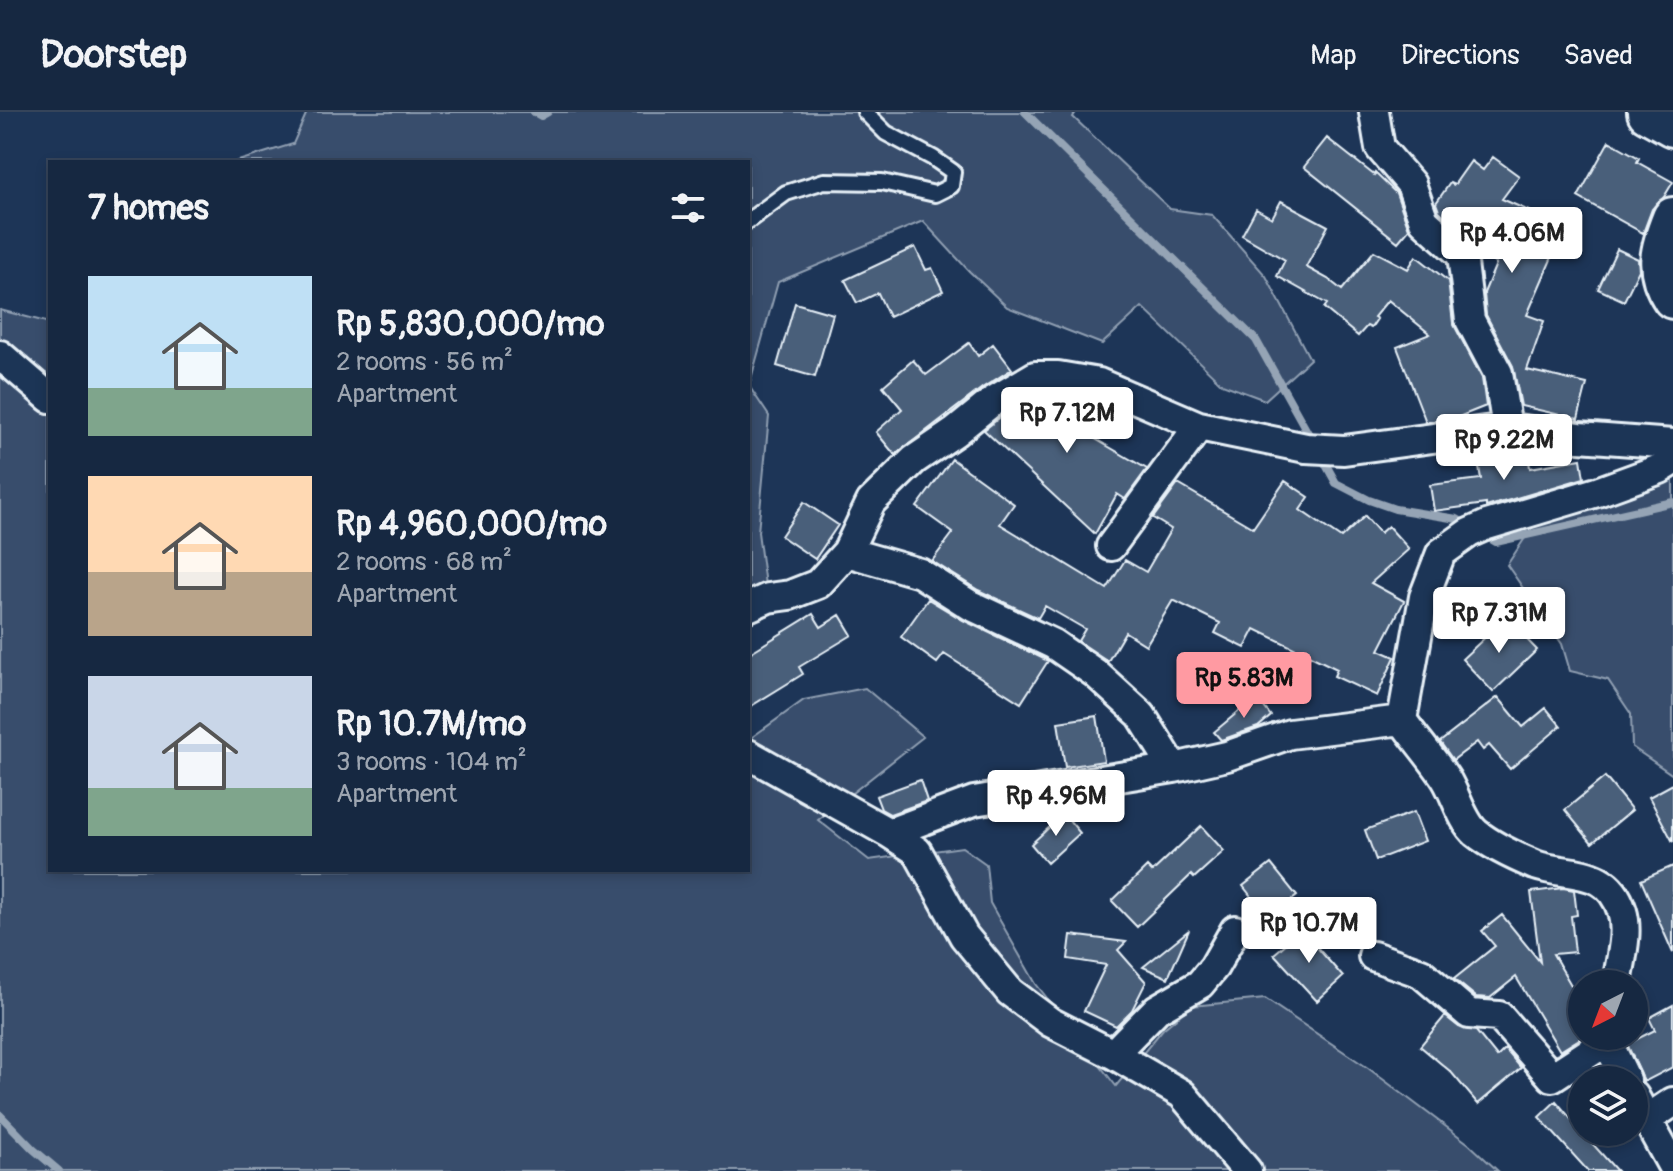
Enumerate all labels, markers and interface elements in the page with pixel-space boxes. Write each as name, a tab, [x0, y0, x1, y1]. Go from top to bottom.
text: Doorstep	[40, 31, 187, 79]
text: Map	[1310, 38, 1357, 73]
text: Directions	[1401, 38, 1520, 73]
text: Saved	[1564, 38, 1633, 73]
icon: filters	[666, 186, 710, 230]
text: 7 homes	[88, 187, 209, 230]
pin: Rp 4.06M	[1429, 207, 1595, 275]
text: Rp 4.06M	[1459, 217, 1565, 249]
text: Rp 5,830,000/mo	[336, 303, 604, 346]
icon: home	[152, 308, 248, 404]
text: 2 rooms · 56 m²	[336, 346, 513, 378]
text: Apartment	[336, 378, 457, 410]
pin: Rp 7.12M	[984, 387, 1150, 455]
text: Rp 7.12M	[1019, 397, 1115, 429]
pin: Rp 9.22M	[1421, 414, 1587, 482]
text: Rp 9.22M	[1454, 424, 1554, 456]
text: Rp 4,960,000/mo	[336, 503, 607, 546]
icon: home	[152, 508, 248, 604]
text: 2 rooms · 68 m²	[336, 546, 512, 578]
text: Apartment	[336, 578, 457, 610]
pin: Rp 7.31M	[1416, 587, 1582, 655]
text: Rp 7.31M	[1451, 597, 1547, 629]
pin: Rp 5.83M	[1161, 652, 1327, 720]
text: Rp 5.83M	[1194, 662, 1294, 694]
text: Rp 10.7M/mo	[336, 703, 526, 746]
icon: home	[152, 708, 248, 804]
text: 3 rooms · 104 m²	[336, 746, 527, 778]
pin: Rp 4.96M	[973, 770, 1139, 838]
text: Apartment	[336, 778, 457, 810]
text: Rp 4.96M	[1006, 780, 1106, 812]
pin: Rp 10.7M	[1226, 897, 1392, 965]
text: Rp 10.7M	[1259, 907, 1359, 939]
north arrow	[1568, 970, 1648, 1050]
map controls	[1568, 970, 1648, 1146]
button: layers	[1568, 1066, 1648, 1146]

